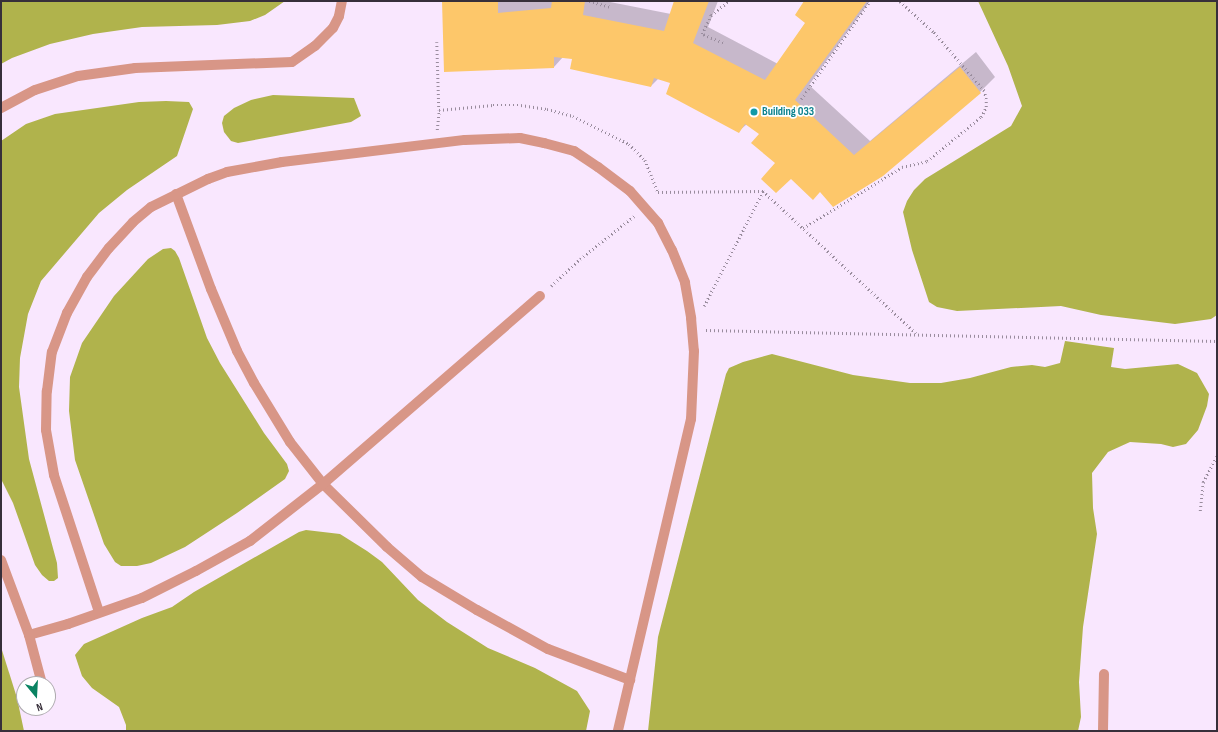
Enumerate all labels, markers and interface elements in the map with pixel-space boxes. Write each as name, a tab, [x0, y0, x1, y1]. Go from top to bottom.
place label: Building 033	[762, 105, 814, 119]
marker: Building 033	[749, 107, 759, 117]
north arrow	[16, 676, 56, 716]
text: N	[35, 700, 44, 714]

